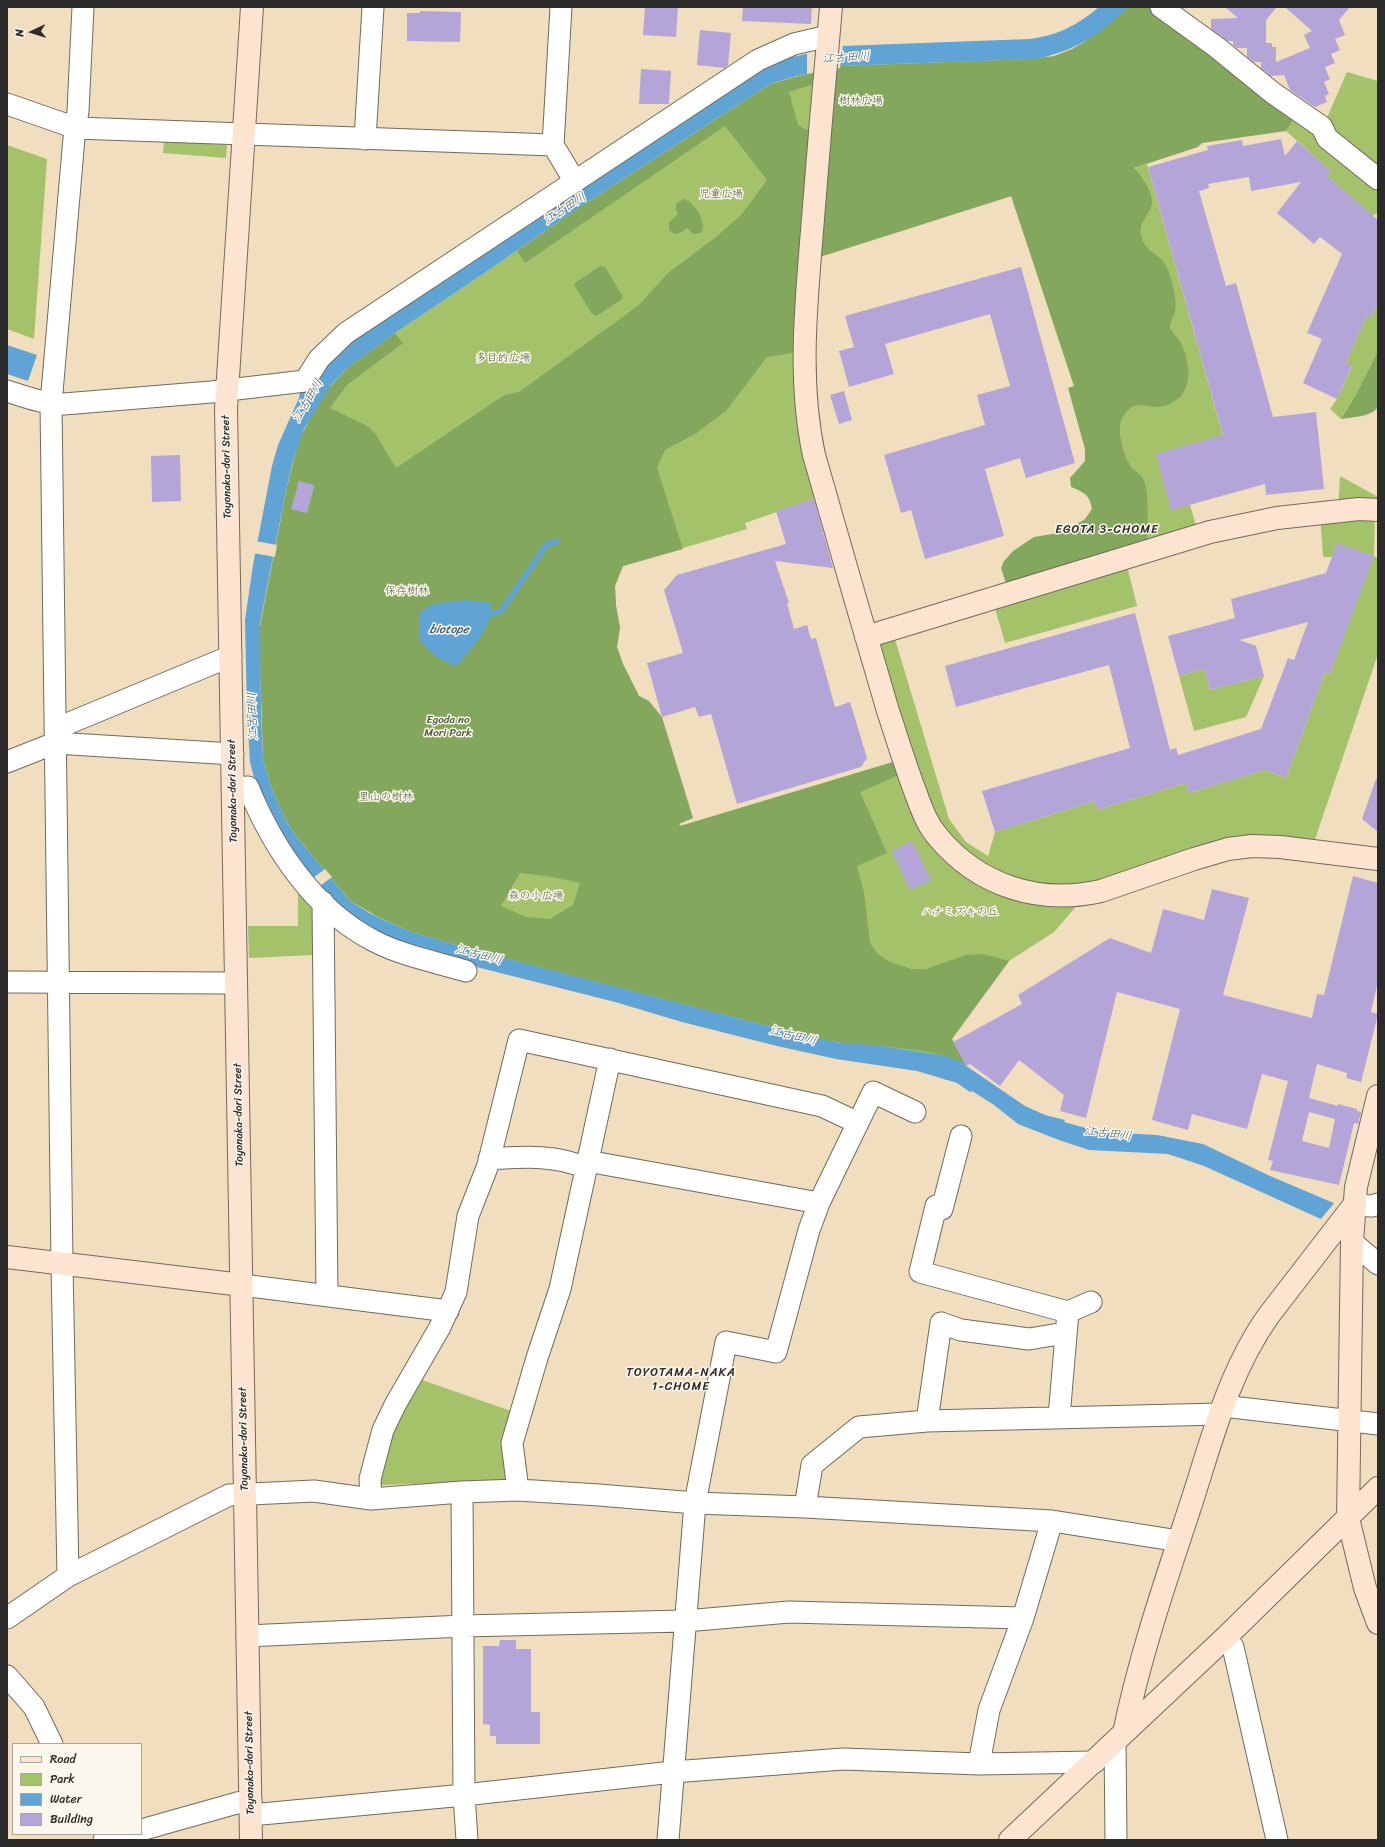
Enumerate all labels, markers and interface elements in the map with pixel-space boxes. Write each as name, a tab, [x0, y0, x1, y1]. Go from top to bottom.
north arrow	[12, 12, 52, 52]
text: N	[10, 28, 29, 37]
water label: 江古田川	[822, 50, 870, 66]
park label: 樹林広場	[839, 94, 883, 108]
park label: 児童広場	[699, 187, 743, 201]
water label: 江古田川	[541, 190, 589, 228]
park label: 多目的広場	[476, 351, 530, 365]
water label: 江古田川	[289, 377, 327, 425]
street label: Toyonaka-dori Street	[219, 415, 235, 519]
district label: EGOTA 3-CHOME	[1055, 523, 1159, 537]
park label: 保存樹林	[385, 584, 429, 598]
water label: biotope	[429, 623, 469, 637]
water label: 江古田川	[245, 692, 261, 740]
park label: Egoda no Mori Park	[424, 713, 472, 739]
street label: Toyonaka-dori Street	[225, 739, 241, 843]
park label: 里山の樹林	[359, 790, 413, 804]
park label: 森の小広場	[509, 889, 563, 903]
park label: ハナミズキの丘	[922, 905, 998, 919]
water label: 江古田川	[454, 942, 504, 968]
water label: 江古田川	[768, 1023, 818, 1049]
street label: Toyonaka-dori Street	[231, 1063, 247, 1167]
water label: 江古田川	[1083, 1124, 1133, 1144]
district label: TOYOTAMA-NAKA 1-CHOME	[627, 1366, 735, 1394]
street label: Toyonaka-dori Street	[236, 1387, 252, 1491]
street label: Toyonaka-dori Street	[242, 1711, 258, 1815]
legend	[12, 1743, 142, 1835]
text: Road	[50, 1748, 76, 1770]
text: Park	[50, 1768, 75, 1790]
text: Water	[50, 1788, 82, 1810]
text: Building	[50, 1808, 93, 1830]

